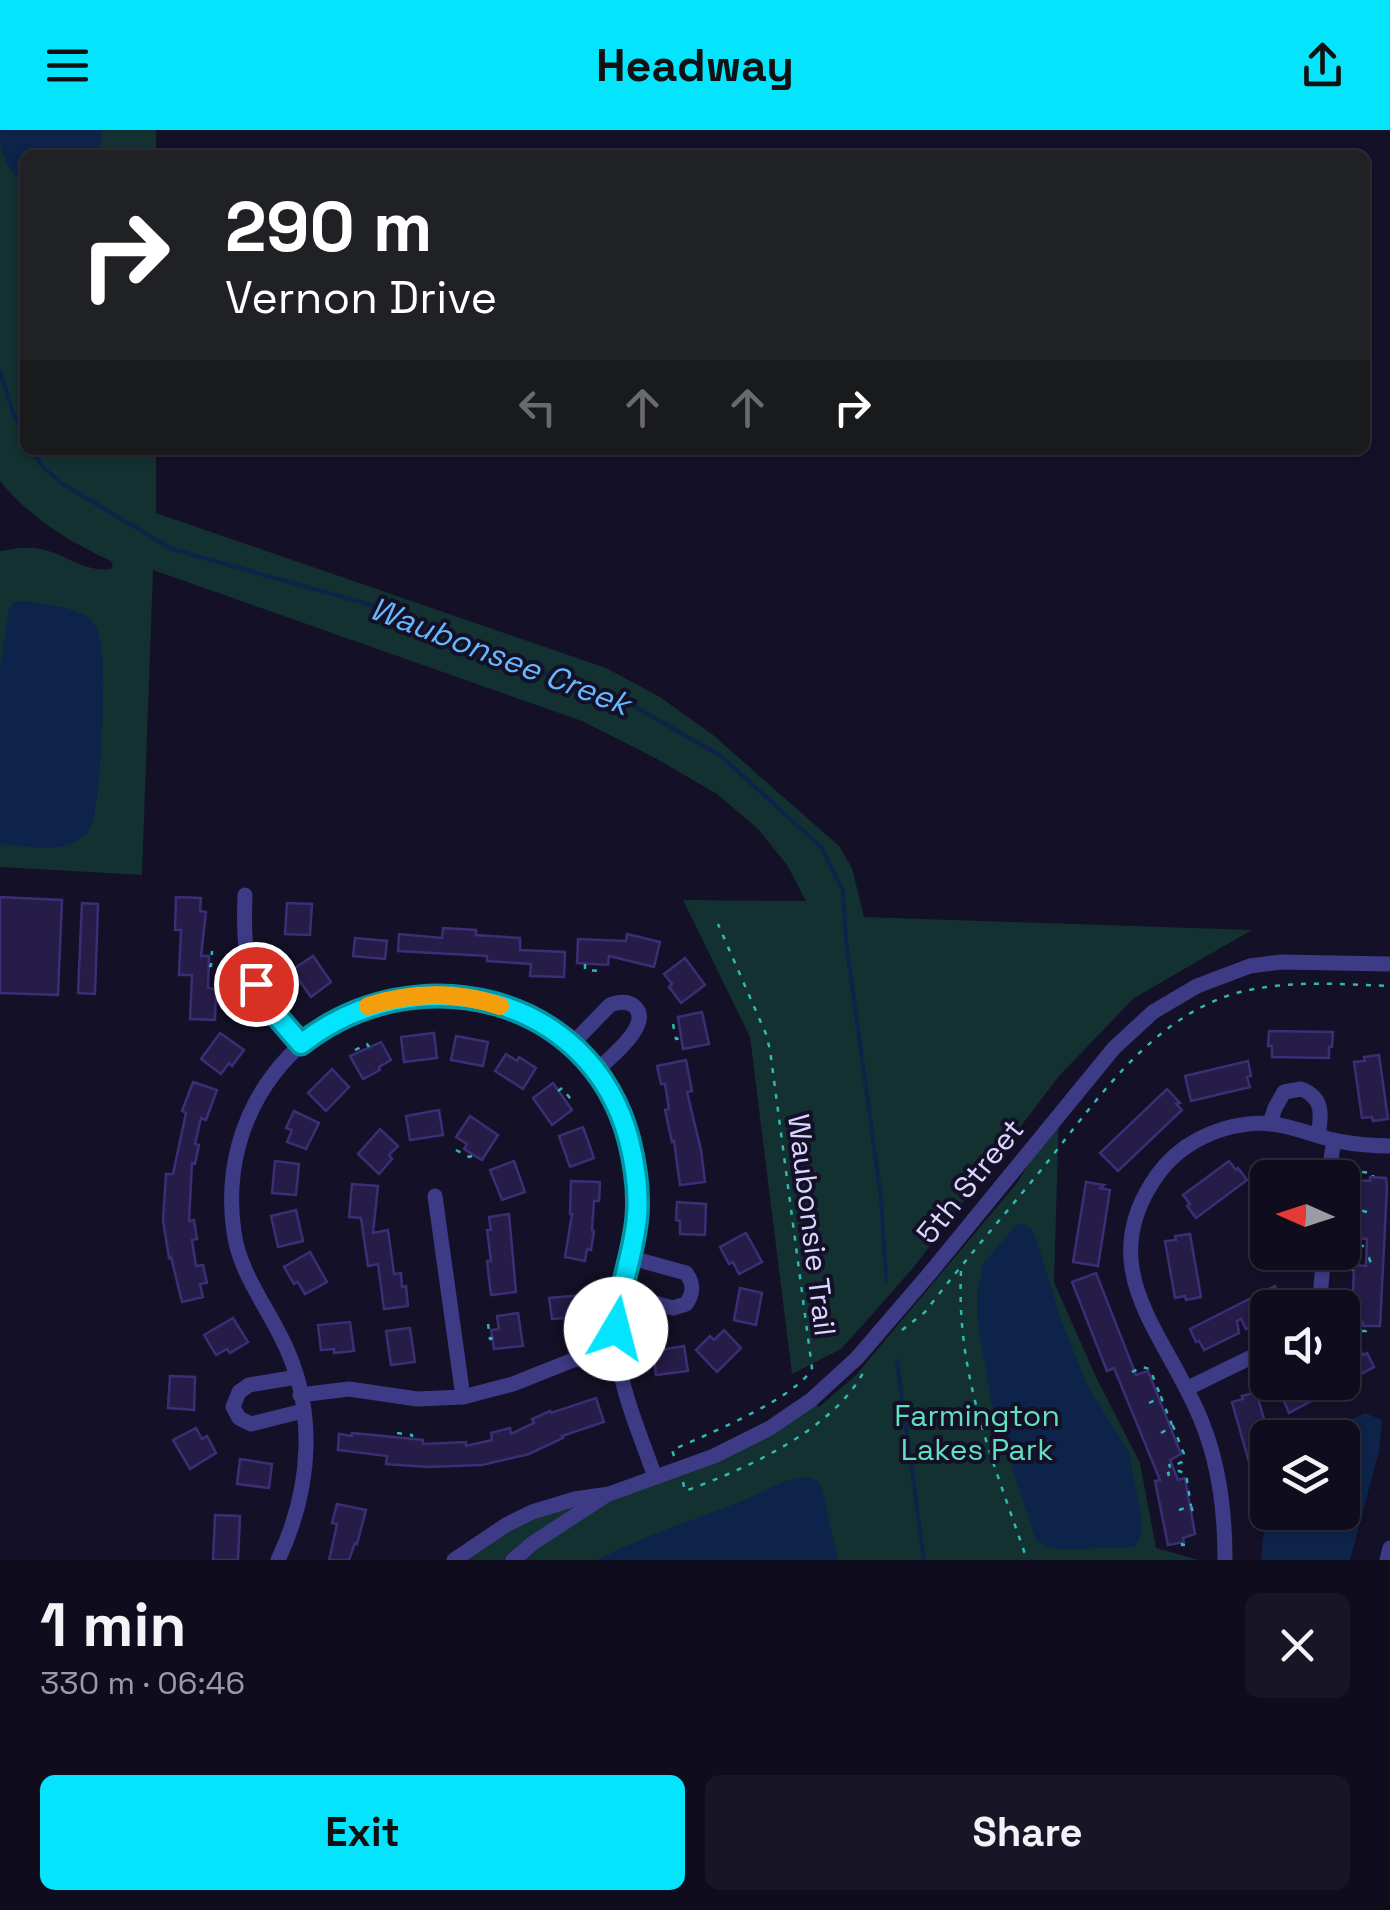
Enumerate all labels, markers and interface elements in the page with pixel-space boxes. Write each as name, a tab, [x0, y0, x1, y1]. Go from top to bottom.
text: Headway	[596, 37, 794, 94]
icon: menu	[40, 38, 95, 93]
icon: share	[1295, 38, 1350, 93]
text: 290 m	[225, 182, 432, 271]
icon: right	[60, 190, 190, 320]
text: Vernon Drive	[225, 269, 497, 326]
icon: left	[510, 380, 565, 435]
icon: ahead	[615, 380, 670, 435]
icon: ahead	[720, 380, 775, 435]
icon: right	[825, 380, 880, 435]
water label: Waubonsee Creek	[364, 588, 639, 725]
pin	[214, 942, 299, 1027]
icon: arrive	[229, 957, 284, 1012]
street label: 5th Street	[908, 1111, 1032, 1251]
street label: Waubonsie Trail	[779, 1112, 845, 1338]
north arrow	[1250, 1160, 1360, 1270]
map controls	[1250, 1160, 1360, 1530]
position arrow	[564, 1277, 668, 1381]
button: sound	[1250, 1290, 1360, 1400]
park label: Farmington Lakes Park	[894, 1396, 1060, 1469]
button: layers	[1250, 1420, 1360, 1530]
text: 1 min	[40, 1587, 187, 1664]
button: close	[1245, 1593, 1350, 1698]
text: 330 m · 06:46	[40, 1663, 245, 1703]
button: Exit	[40, 1775, 685, 1890]
button: Share	[705, 1775, 1350, 1890]

